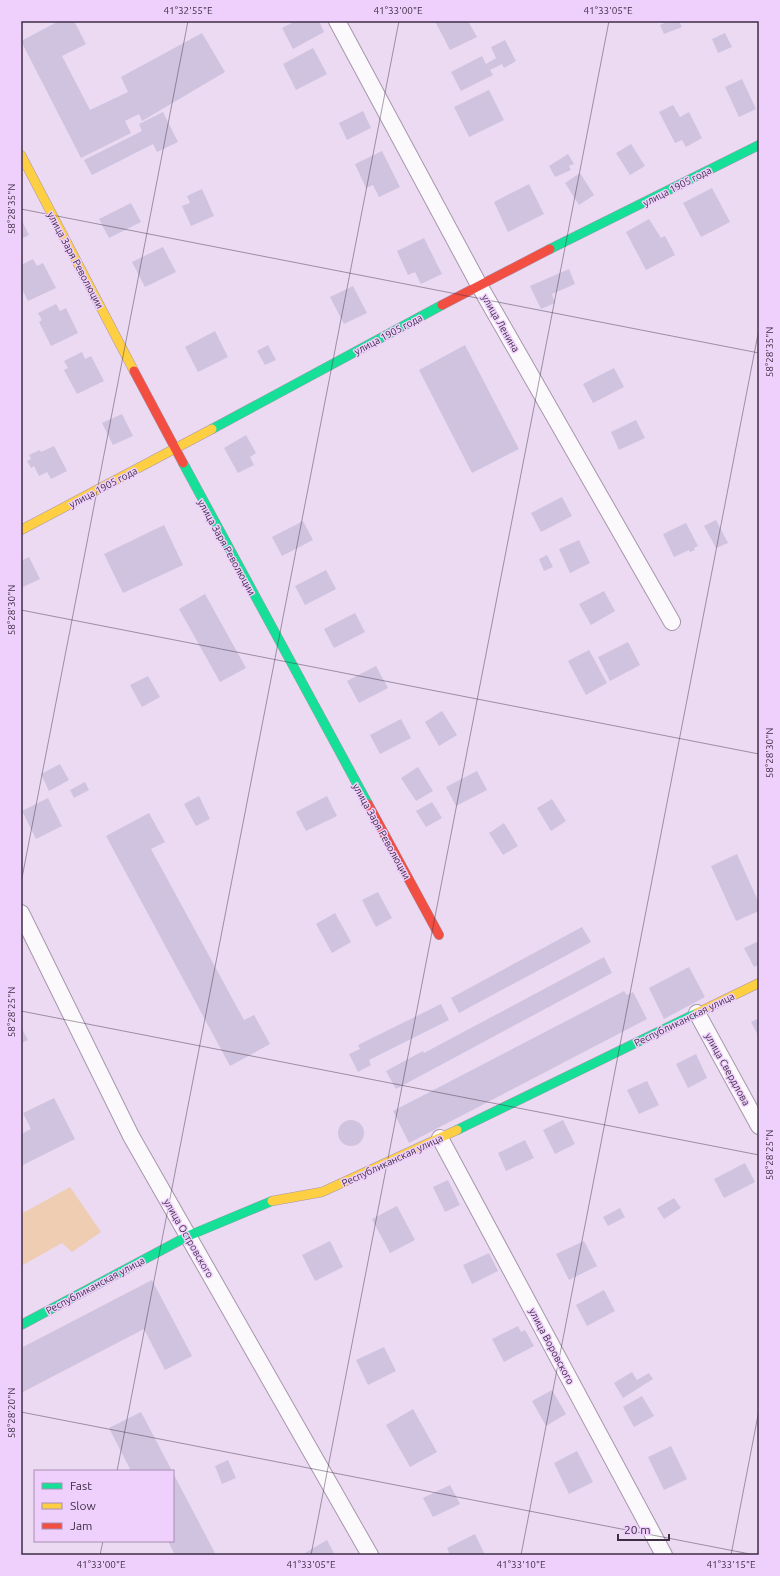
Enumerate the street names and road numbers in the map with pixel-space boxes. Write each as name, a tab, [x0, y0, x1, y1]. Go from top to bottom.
street label: улица 1905 года	[641, 164, 713, 208]
street label: улица Заря Революции	[45, 210, 106, 311]
street label: улица Ленина	[480, 292, 522, 354]
street label: улица 1905 года	[352, 312, 424, 357]
street label: улица 1905 года	[67, 465, 139, 510]
street label: улица Заря Революции	[196, 497, 258, 597]
street label: улица Заря Революции	[351, 781, 413, 881]
street label: Республиканская улица	[632, 990, 736, 1049]
street label: улица Свердлова	[703, 1031, 752, 1107]
street label: Республиканская улица	[340, 1132, 444, 1189]
street label: улица Островского	[162, 1197, 216, 1280]
street label: Республиканская улица	[44, 1255, 146, 1316]
street label: улица Воровского	[527, 1306, 576, 1386]

